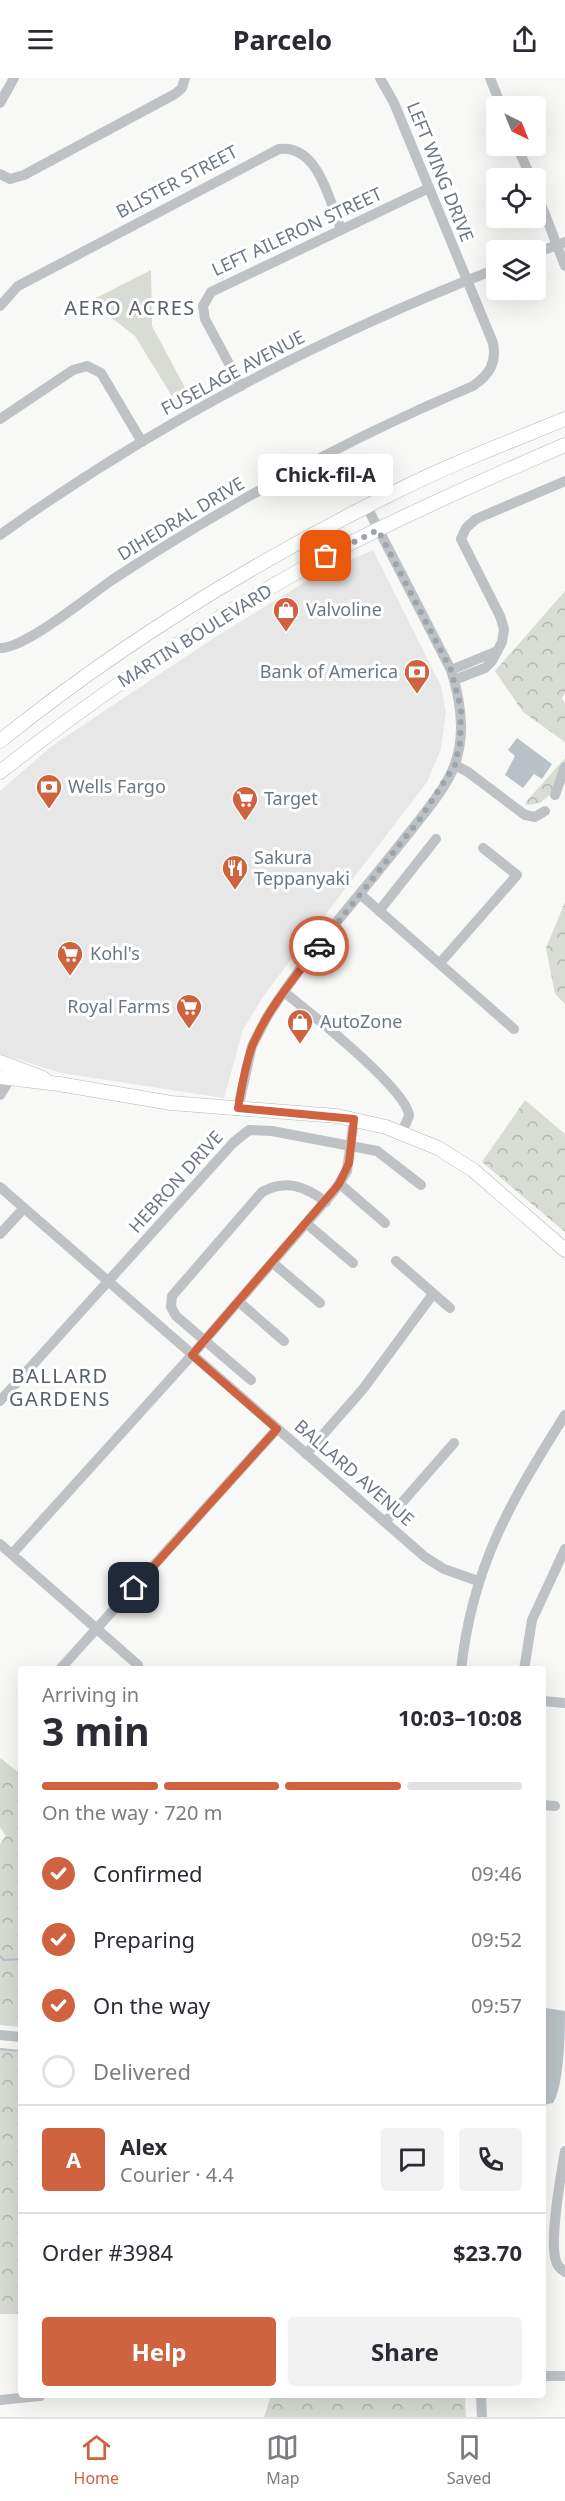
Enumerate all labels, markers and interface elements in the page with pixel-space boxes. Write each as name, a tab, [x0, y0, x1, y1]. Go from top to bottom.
text: Parcelo	[233, 21, 332, 58]
icon: menu	[24, 23, 57, 56]
icon: share	[508, 23, 541, 56]
north arrow	[486, 96, 546, 156]
map controls	[486, 96, 546, 300]
street label: LEFT WING DRIVE	[402, 98, 480, 245]
street label: BLISTER STREET	[112, 139, 241, 223]
button: locate	[486, 168, 546, 228]
street label: LEFT AILERON STREET	[208, 181, 386, 281]
button: layers	[486, 240, 546, 300]
district label: AERO ACRES	[64, 294, 196, 321]
street label: FUSELAGE AVENUE	[157, 324, 308, 420]
callout: Chick-fil-A	[258, 454, 394, 496]
text: Chick-fil-A	[275, 461, 376, 488]
street label: DIHEDRAL DRIVE	[113, 471, 248, 565]
pin	[300, 530, 351, 581]
icon: bag	[309, 539, 342, 572]
street label: MARTIN BOULEVARD	[113, 578, 276, 692]
shop icon: Valvoline	[271, 595, 301, 633]
place label: Valvoline	[306, 597, 382, 621]
bank icon: Bank of America	[402, 657, 432, 695]
place label: Bank of America	[260, 659, 398, 683]
bank icon: Wells Fargo	[34, 772, 64, 810]
place label: Wells Fargo	[68, 774, 166, 798]
supermarket icon: Target	[230, 784, 260, 822]
place label: Target	[264, 786, 318, 810]
place label: Sakura Teppanyaki	[254, 845, 350, 890]
restaurant icon: Sakura Teppanyaki	[220, 853, 250, 891]
courier	[289, 916, 349, 976]
icon: car	[303, 930, 336, 963]
supermarket icon: Kohl's	[55, 939, 85, 977]
place label: Kohl's	[90, 941, 140, 965]
supermarket icon: Royal Farms	[174, 992, 204, 1030]
place label: Royal Farms	[67, 994, 170, 1018]
shop icon: AutoZone	[285, 1007, 315, 1045]
place label: AutoZone	[320, 1009, 402, 1033]
street label: HEBRON DRIVE	[123, 1125, 228, 1238]
district label: BALLARD GARDENS	[9, 1362, 111, 1412]
street label: BALLARD AVENUE	[290, 1414, 420, 1531]
pin	[108, 1562, 159, 1613]
icon: home	[117, 1571, 150, 1604]
text: Arriving in	[42, 1681, 139, 1708]
text: 10:03–10:08	[398, 1702, 522, 1732]
text: 3 min	[42, 1704, 149, 1757]
text: On the way · 720 m	[42, 1799, 222, 1826]
icon: check	[42, 1857, 75, 1890]
text: Confirmed	[93, 1858, 203, 1888]
text: 09:46	[471, 1860, 522, 1887]
icon: check	[42, 1923, 75, 1956]
text: Preparing	[93, 1924, 195, 1954]
text: 09:52	[471, 1926, 522, 1953]
icon: check	[42, 1989, 75, 2022]
text: On the way	[93, 1990, 210, 2020]
text: 09:57	[471, 1992, 522, 2019]
text: Delivered	[93, 2056, 191, 2086]
button: chat	[381, 2128, 444, 2191]
button: phone	[459, 2128, 522, 2191]
text: Alex	[120, 2131, 167, 2161]
text: A	[66, 2144, 81, 2174]
text: Courier · 4.4	[120, 2161, 234, 2188]
text: Order #3984	[42, 2237, 173, 2267]
text: $23.70	[453, 2237, 522, 2267]
button: Help	[42, 2317, 276, 2386]
button: Share	[288, 2317, 522, 2386]
tab: Home	[74, 2431, 119, 2489]
tab: Map	[266, 2431, 300, 2489]
tab: Saved	[447, 2431, 491, 2489]

